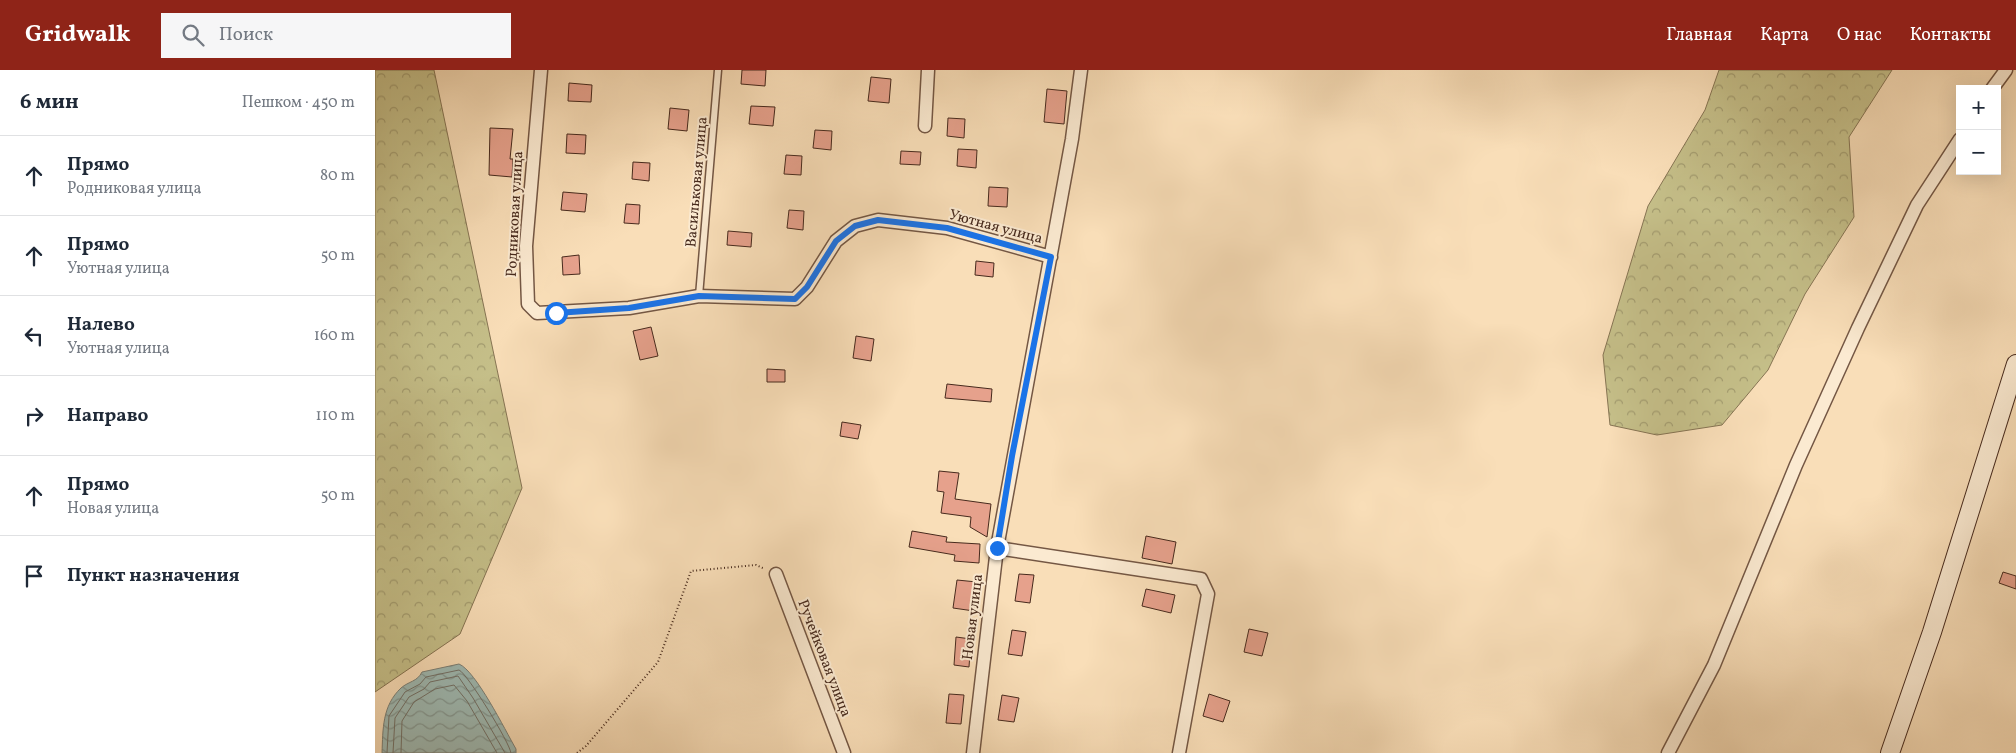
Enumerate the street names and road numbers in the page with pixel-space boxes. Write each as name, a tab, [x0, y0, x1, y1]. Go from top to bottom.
street label: Васильковая улица	[681, 116, 714, 248]
street label: Родниковая улица	[502, 151, 529, 278]
street label: Уютная улица	[946, 205, 1045, 250]
street label: Новая улица	[958, 573, 989, 661]
street label: Ручейковая улица	[792, 597, 856, 720]

